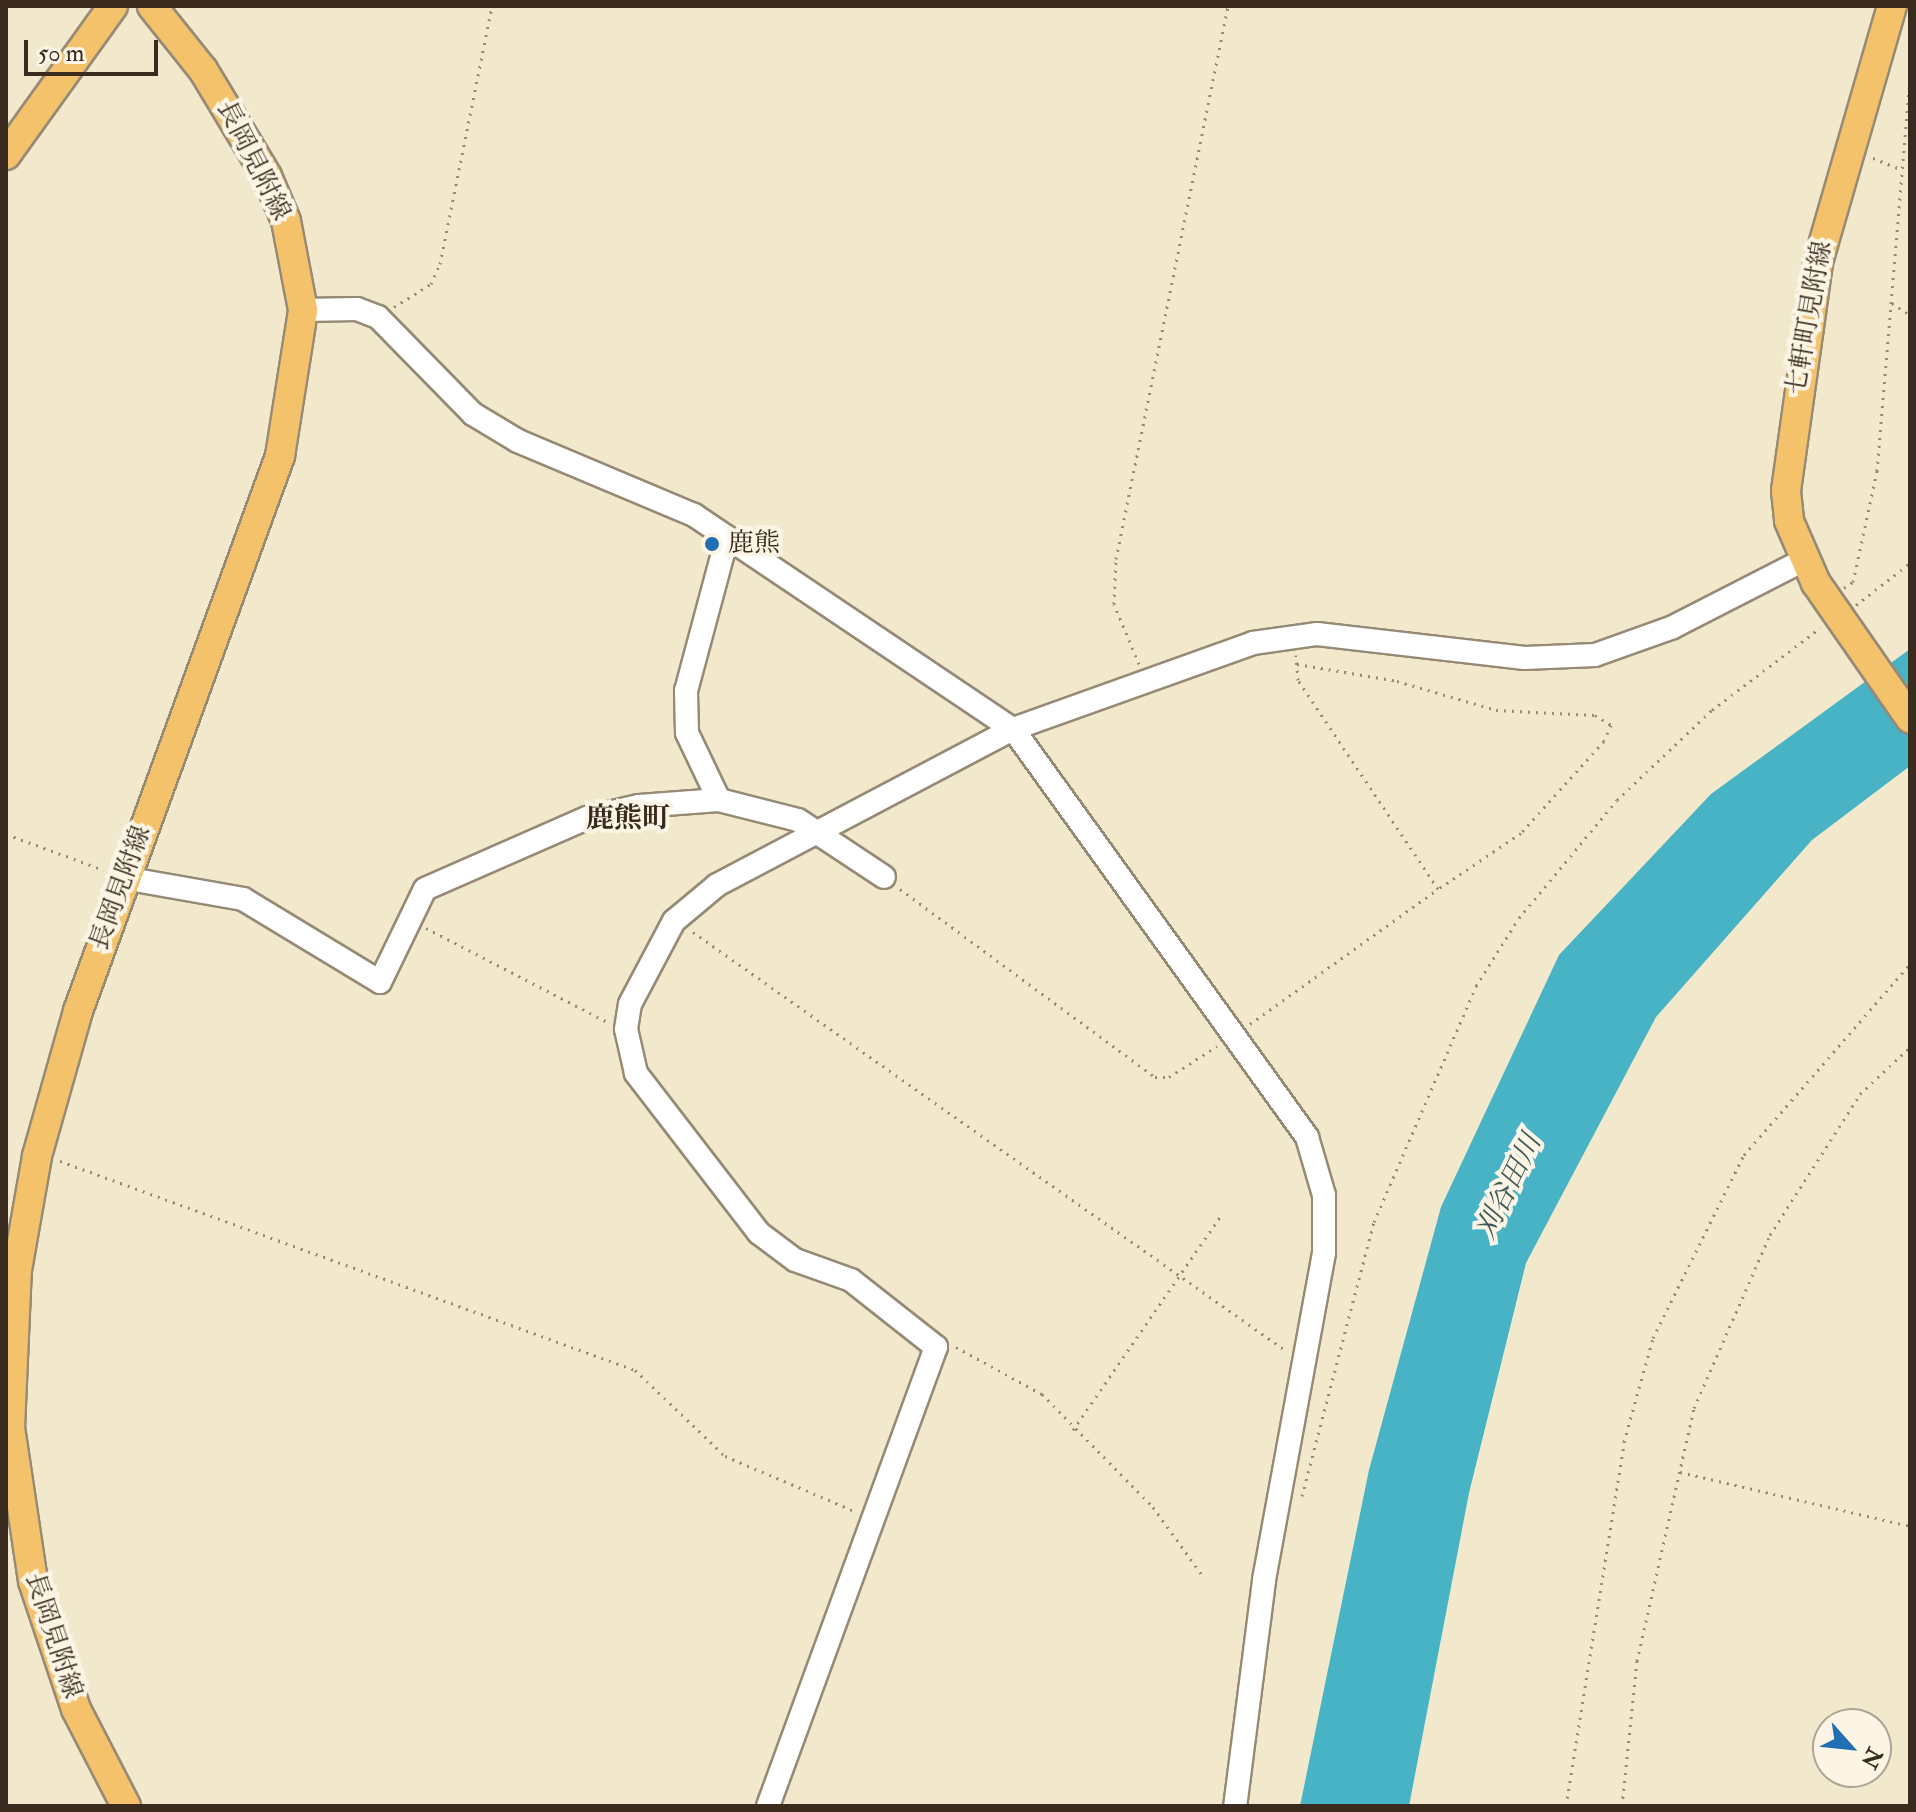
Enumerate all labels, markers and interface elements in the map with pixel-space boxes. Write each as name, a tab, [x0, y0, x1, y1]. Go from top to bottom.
scale bar	[28, 24, 162, 74]
text: 50 m	[38, 38, 84, 69]
street label: 長岡見附線	[210, 96, 296, 226]
street label: 七軒町見附線	[1781, 238, 1839, 398]
place label: 鹿熊	[728, 528, 780, 560]
marker: 鹿熊	[703, 535, 721, 553]
district label: 鹿熊町	[586, 802, 670, 836]
street label: 長岡見附線	[84, 822, 158, 954]
water label: 刈谷田川	[1469, 1129, 1549, 1245]
street label: 長岡見附線	[18, 1569, 88, 1703]
north arrow	[1812, 1708, 1892, 1788]
text: N	[1855, 1743, 1889, 1773]

